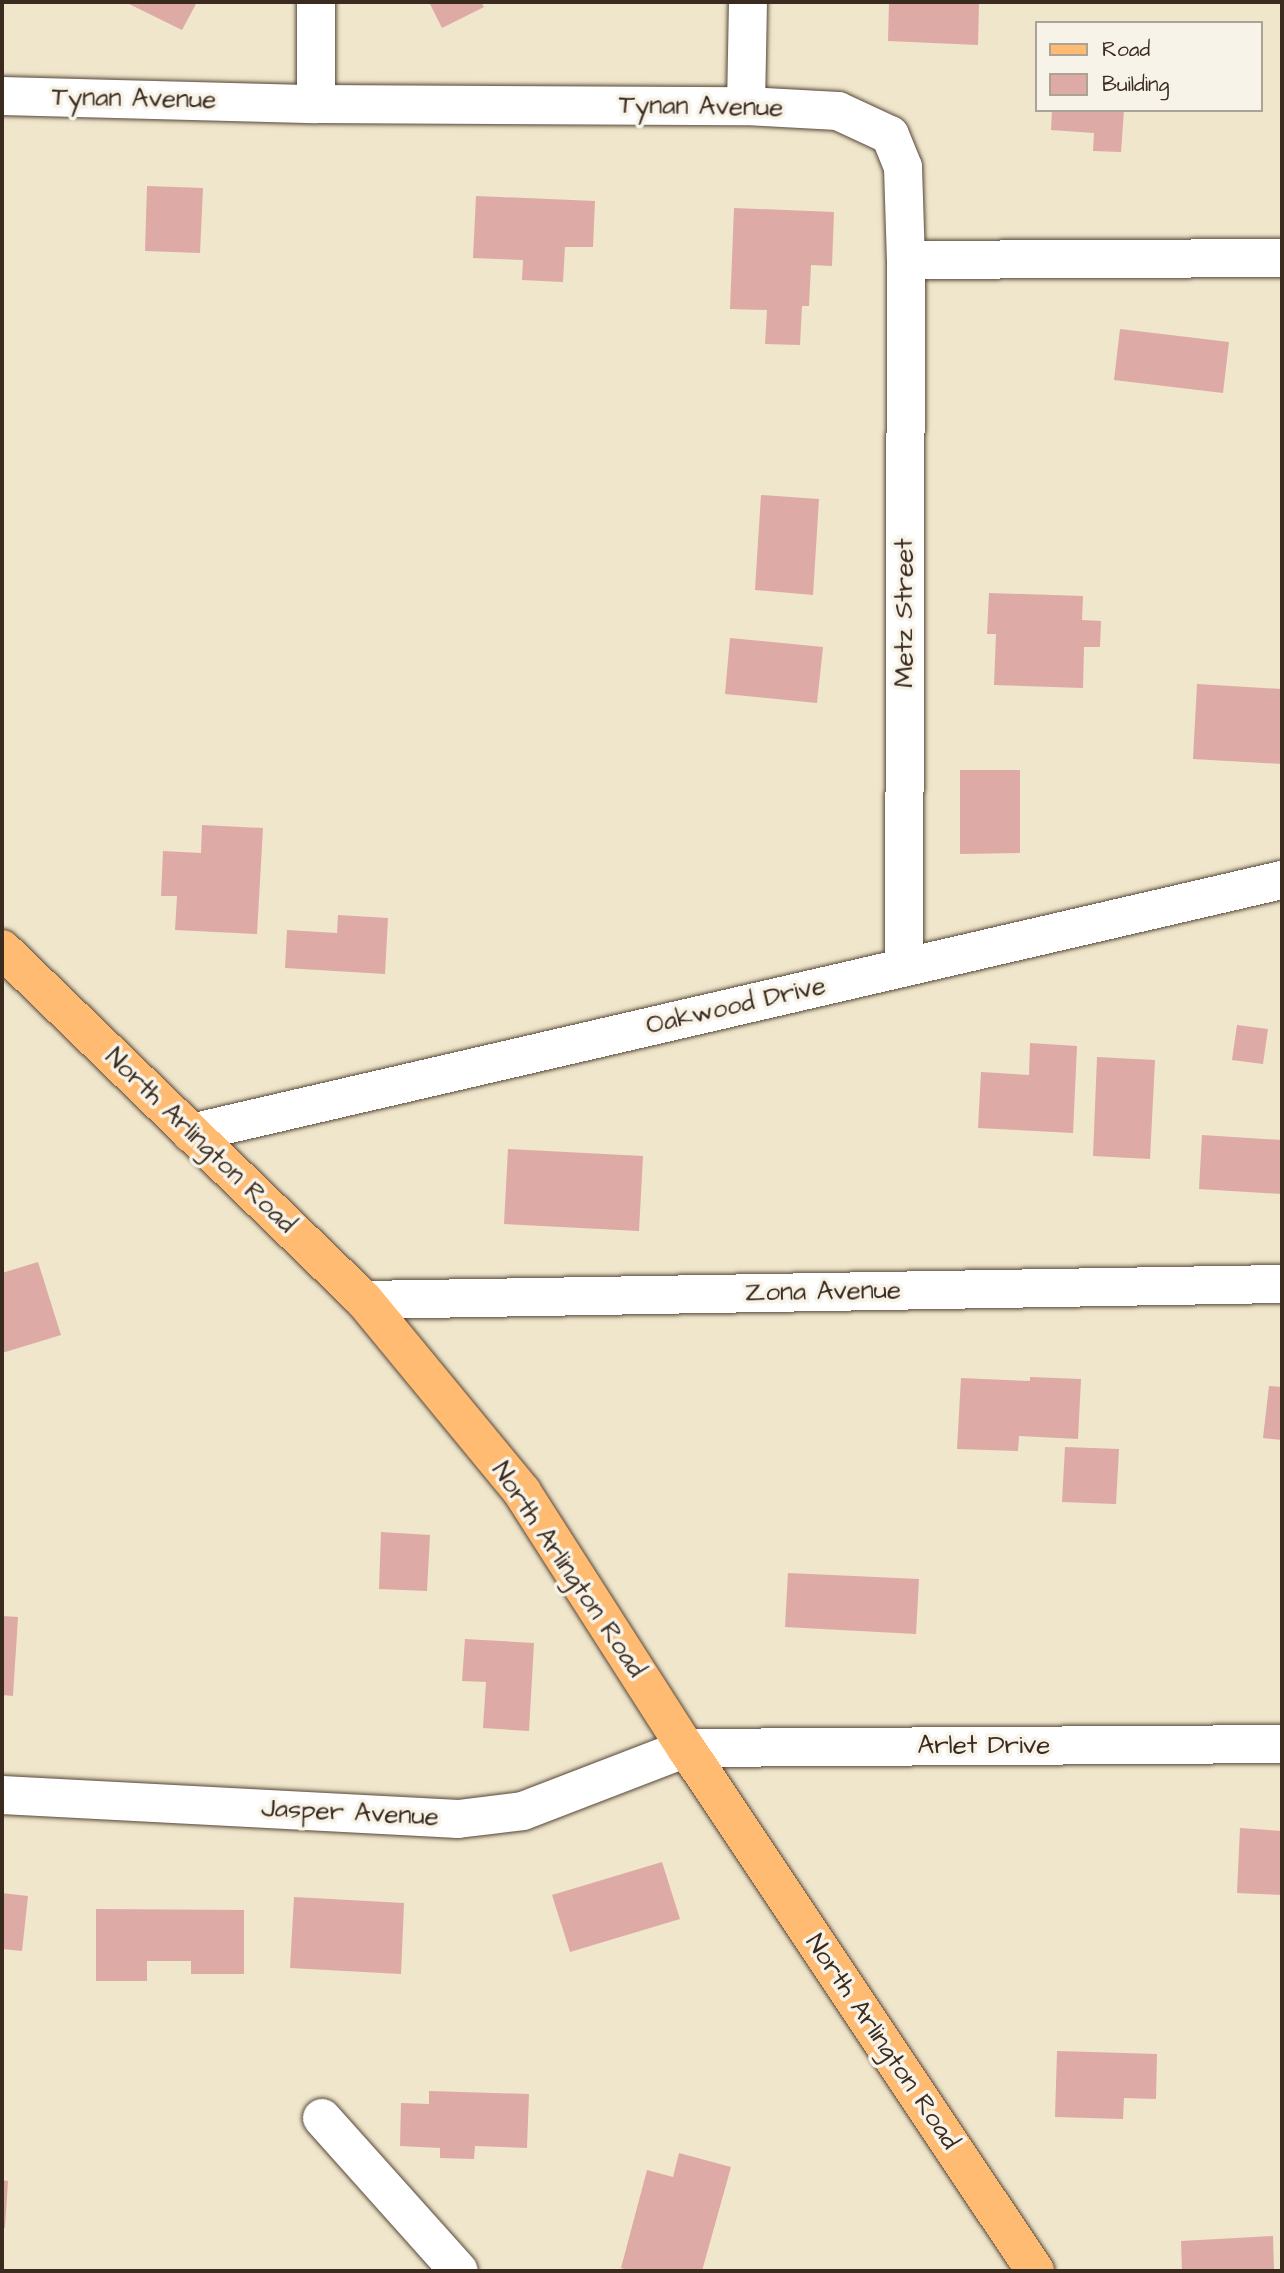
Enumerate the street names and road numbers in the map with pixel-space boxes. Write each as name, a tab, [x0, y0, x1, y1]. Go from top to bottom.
street label: Tynan Avenue	[51, 82, 217, 116]
street label: Tynan Avenue	[618, 90, 784, 124]
street label: Metz Street	[889, 538, 921, 688]
street label: Oakwood Drive	[643, 970, 829, 1042]
street label: North Arlington Road	[98, 1042, 302, 1240]
street label: Zona Avenue	[745, 1275, 901, 1309]
street label: North Arlington Road	[484, 1457, 652, 1683]
street label: Arlet Drive	[918, 1730, 1050, 1762]
street label: Jasper Avenue	[260, 1793, 440, 1833]
street label: North Arlington Road	[798, 1929, 966, 2155]

